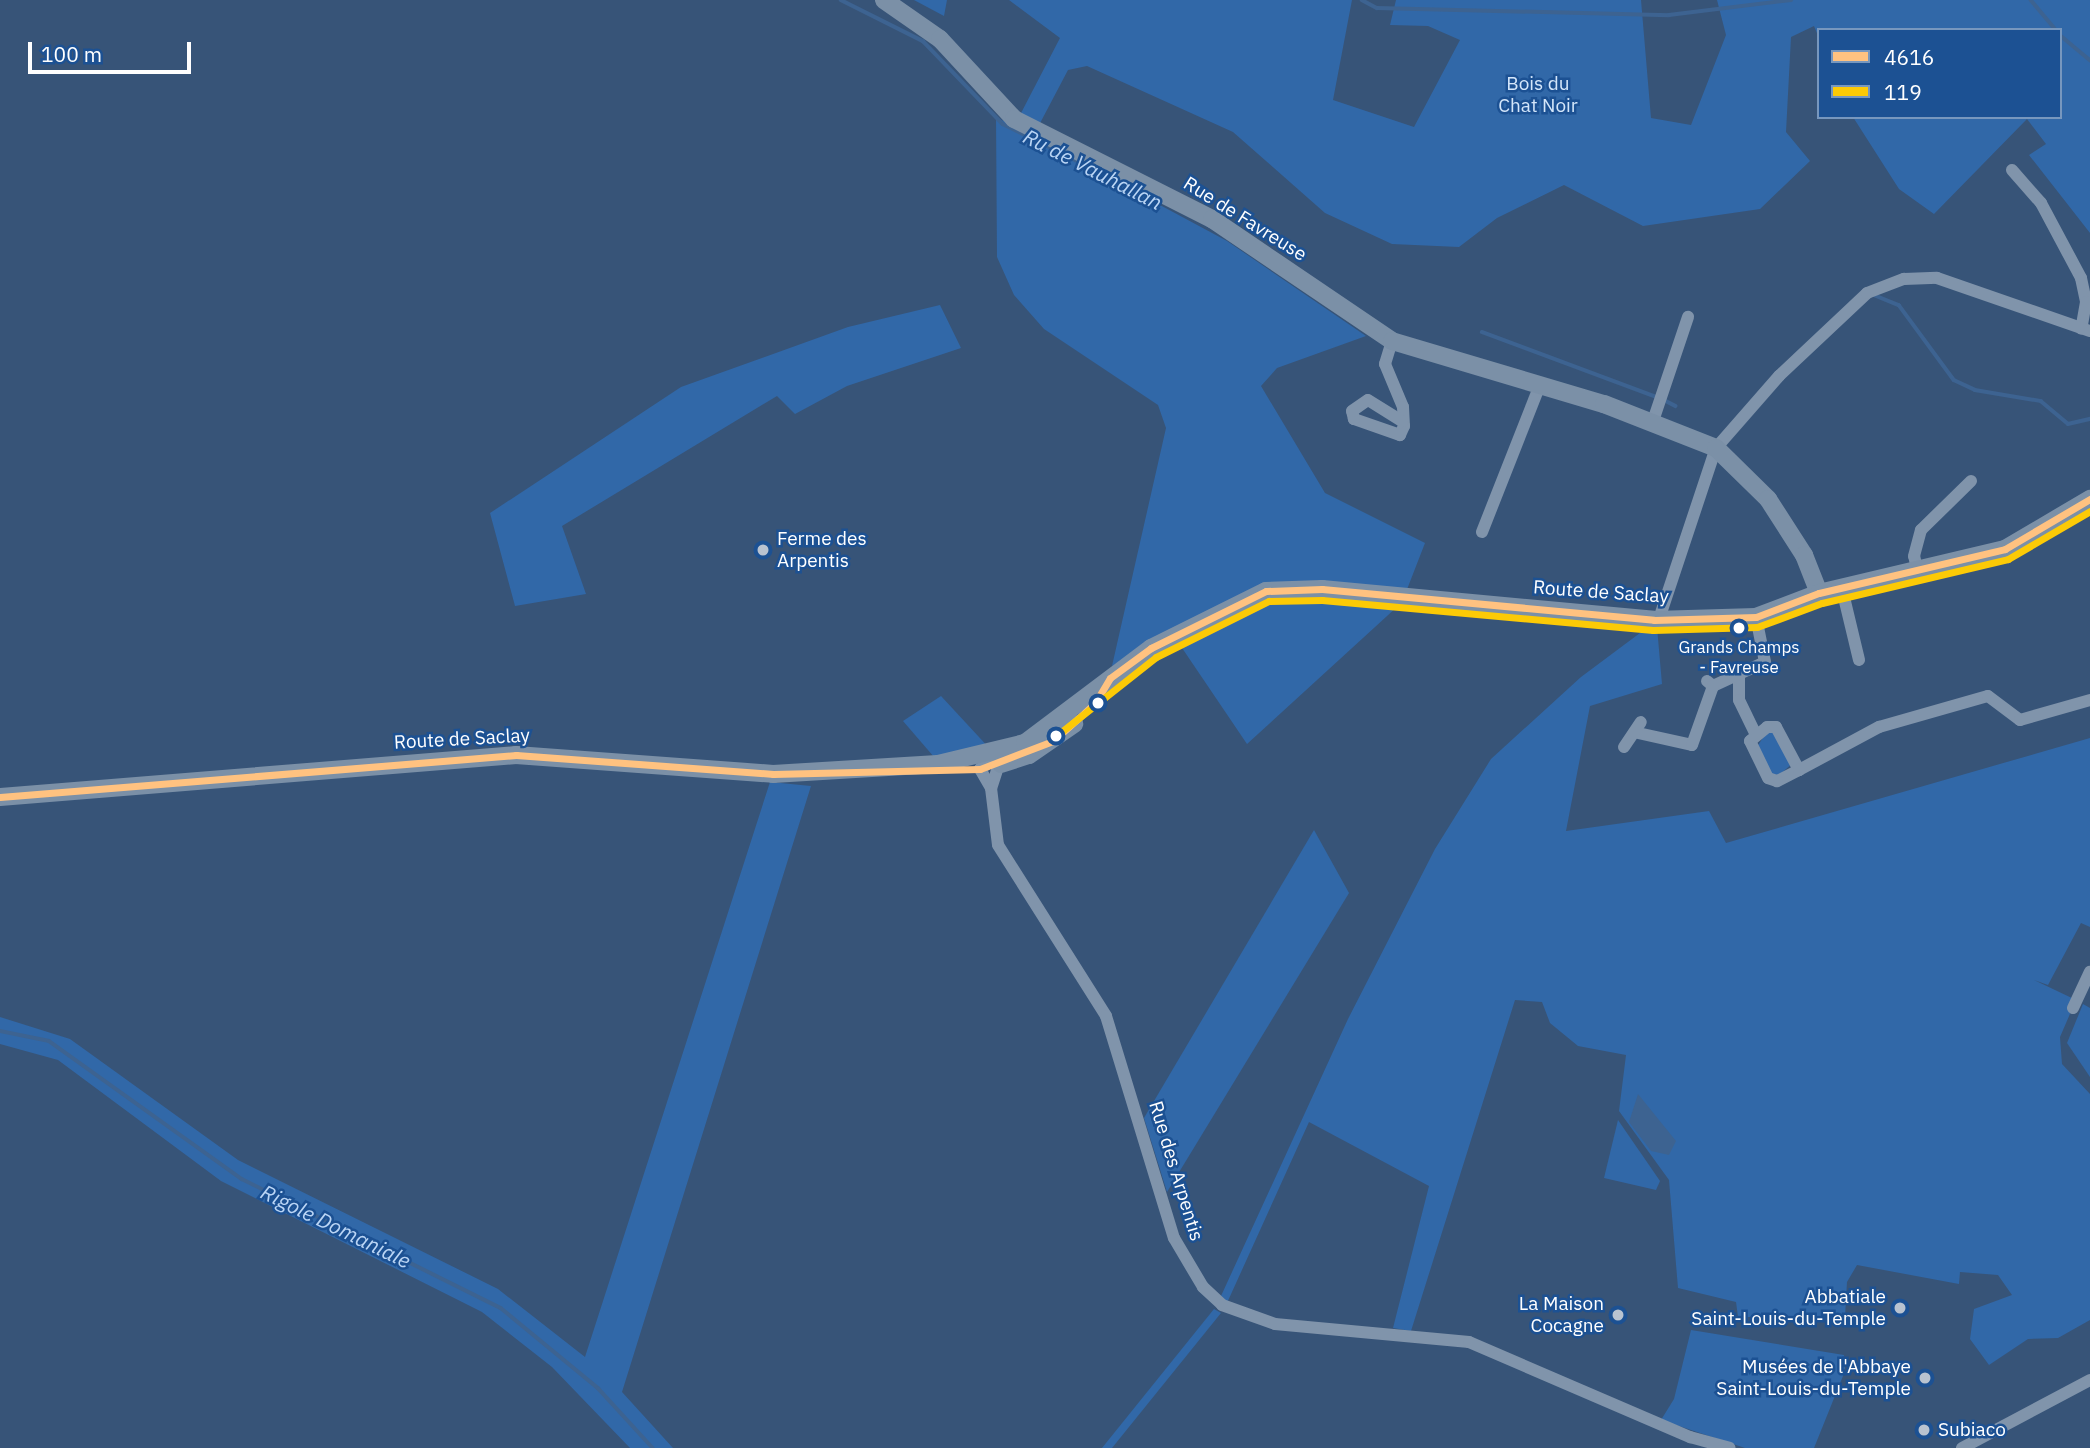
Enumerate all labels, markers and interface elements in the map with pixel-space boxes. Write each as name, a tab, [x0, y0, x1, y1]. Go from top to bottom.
scale bar	[32, 28, 194, 72]
legend	[1817, 28, 2062, 119]
text: 100 m	[41, 40, 102, 68]
text: 4616	[1884, 43, 1934, 71]
park label: Bois du Chat Noir	[1498, 73, 1578, 117]
text: 119	[1884, 78, 1922, 106]
water label: Ru de Vauhallan	[1019, 123, 1167, 215]
street label: Rue de Favreuse	[1179, 172, 1311, 266]
place label: Ferme des Arpentis	[777, 528, 867, 572]
marker: Ferme des Arpentis	[755, 542, 771, 558]
street label: Route de Saclay	[1532, 576, 1670, 608]
marker: Grands Champs - Favreuse	[1732, 621, 1746, 635]
place label: Grands Champs - Favreuse	[1678, 638, 1800, 678]
unlabelled marker	[1091, 696, 1105, 710]
street label: Route de Saclay	[393, 724, 531, 754]
unlabelled marker	[1049, 729, 1063, 743]
street label: Rue des Arpentis	[1144, 1098, 1208, 1244]
water label: Rigole Domaniale	[257, 1179, 415, 1273]
place label: Abbatiale Saint-Louis-du-Temple	[1691, 1286, 1886, 1330]
place label: La Maison Cocagne	[1519, 1293, 1604, 1337]
marker: Abbatiale Saint-Louis-du-Temple	[1892, 1300, 1908, 1316]
marker: La Maison Cocagne	[1610, 1307, 1626, 1323]
place label: Musées de l'Abbaye Saint-Louis-du-Temple	[1716, 1356, 1911, 1400]
marker: Musées de l'Abbaye Saint-Louis-du-Temple	[1917, 1370, 1933, 1386]
place label: Subiaco	[1938, 1419, 2006, 1441]
marker: Subiaco	[1916, 1422, 1932, 1438]

